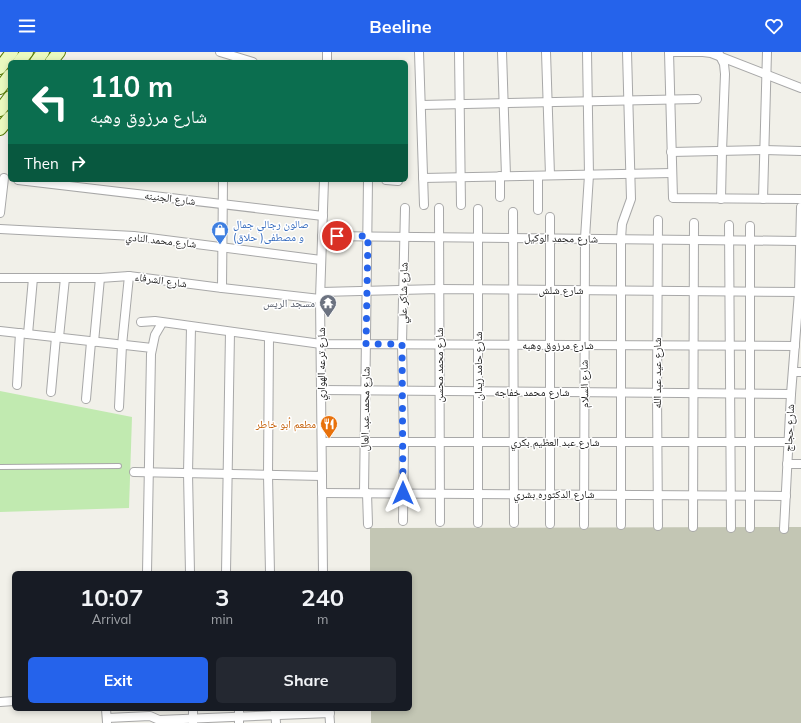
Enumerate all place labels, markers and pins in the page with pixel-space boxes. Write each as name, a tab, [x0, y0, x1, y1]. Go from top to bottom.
place label: صالون رجالي جمال و مصطفى( حلاق)	[233, 217, 309, 244]
pin	[320, 219, 354, 253]
shop icon: صالون رجالي جمال و مصطفى( حلاق)	[210, 220, 230, 245]
temple icon: مسجد الريس	[318, 293, 338, 318]
place label: مسجد الريس	[263, 296, 315, 310]
restaurant icon: مطعم أبو خاطر	[319, 414, 339, 439]
place label: مطعم أبو خاطر	[255, 417, 316, 432]

